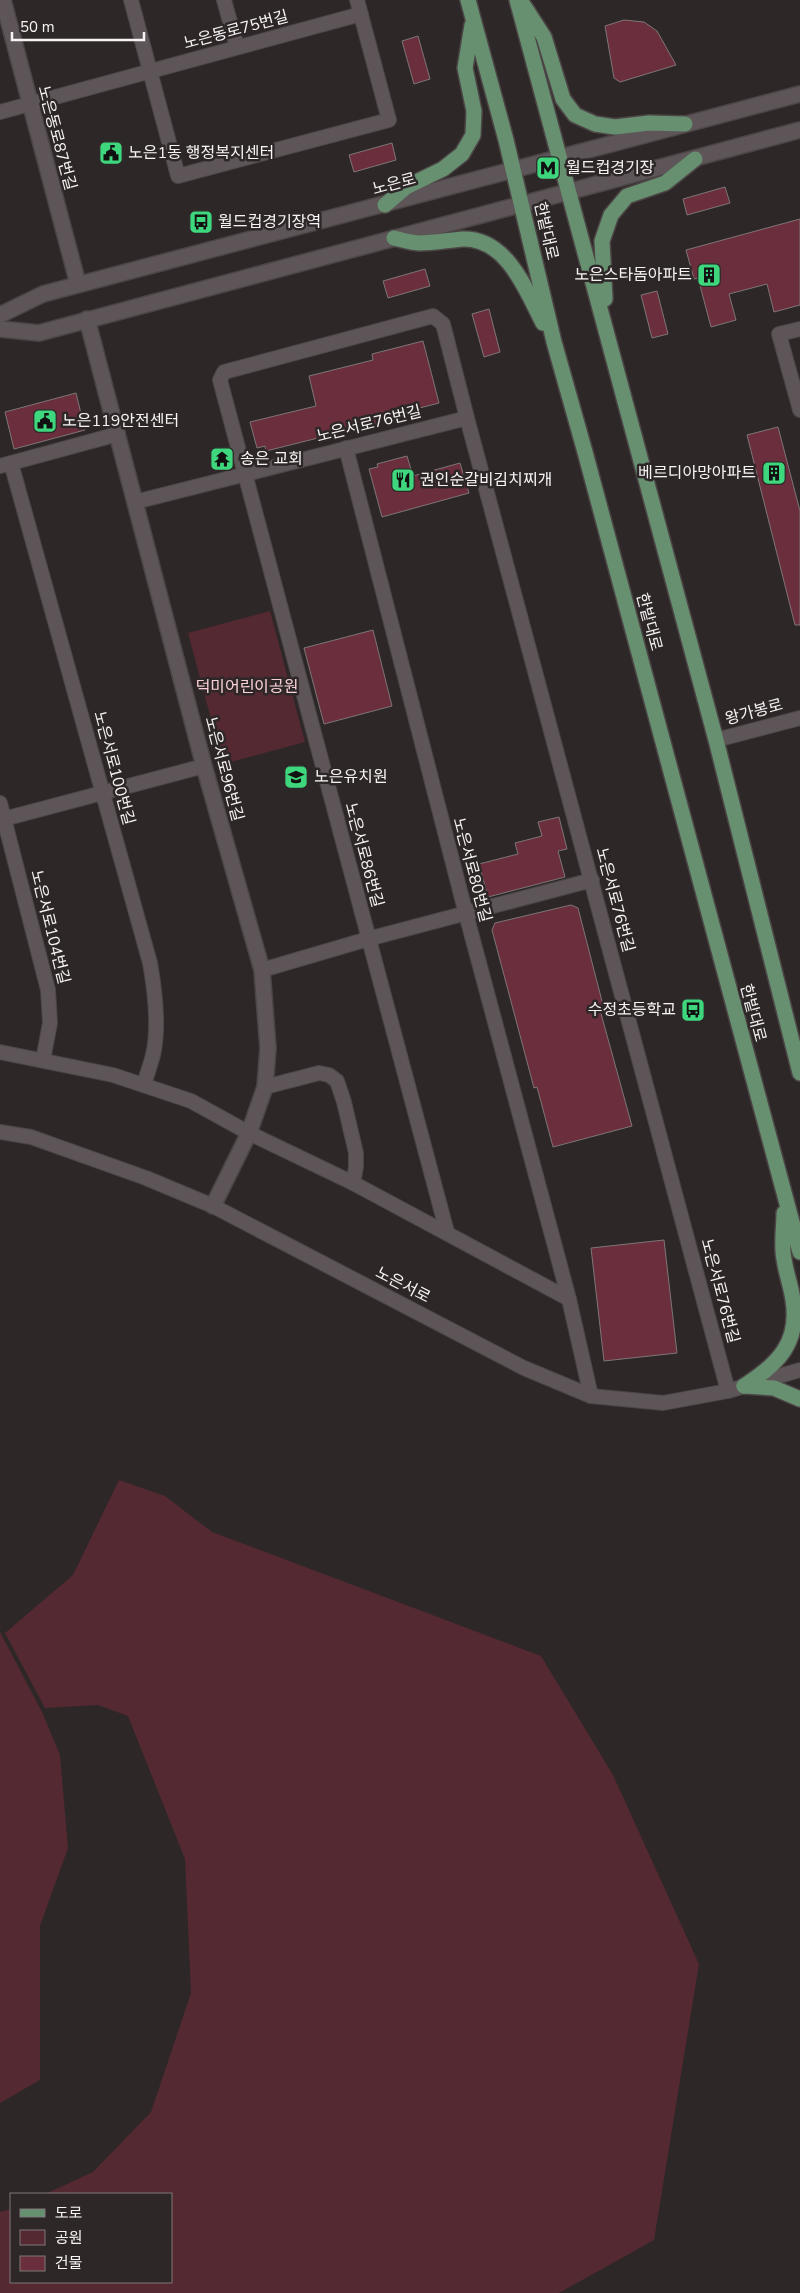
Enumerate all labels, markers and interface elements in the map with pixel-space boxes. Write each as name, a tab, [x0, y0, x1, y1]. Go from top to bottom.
street label: 노은동로75번길	[181, 5, 291, 55]
scale bar	[12, 10, 145, 42]
text: 50 m	[20, 17, 55, 37]
street label: 노은동로87번길	[32, 83, 82, 193]
public building icon: 노은1동 행정복지센터	[98, 140, 124, 166]
place label: 노은1동 행정복지센터	[128, 142, 274, 164]
metro station icon: 월드컵경기장	[535, 155, 561, 181]
place label: 월드컵경기장	[566, 157, 655, 179]
street label: 노은로	[370, 168, 418, 200]
street label: 한밭대로	[529, 200, 563, 262]
bus stop icon: 월드컵경기장역	[188, 209, 214, 235]
place label: 월드컵경기장역	[218, 211, 321, 233]
building icon: 노은스타돔아파트	[696, 262, 722, 288]
place label: 노은스타돔아파트	[574, 264, 692, 286]
street label: 노은서로76번길	[314, 400, 424, 448]
public building icon: 노은119안전센터	[32, 408, 58, 434]
place label: 노은119안전센터	[62, 410, 179, 432]
temple icon: 송은 교회	[209, 446, 235, 472]
place label: 송은 교회	[240, 448, 303, 470]
building icon: 베르디아망아파트	[761, 460, 787, 486]
place label: 베르디아망아파트	[638, 462, 756, 484]
restaurant icon: 권인순갈비김치찌개	[390, 467, 416, 493]
place label: 권인순갈비김치찌개	[420, 469, 552, 491]
street label: 한밭대로	[631, 591, 667, 654]
park label: 덕미어린이공원	[195, 676, 299, 698]
street label: 왕가봉로	[723, 694, 786, 730]
street label: 노은서로100번길	[88, 709, 140, 827]
street label: 노은서로96번길	[199, 714, 249, 824]
school or university icon: 노은유치원	[283, 764, 309, 790]
place label: 노은유치원	[314, 766, 388, 788]
street label: 노은서로86번길	[339, 800, 389, 910]
street label: 노은서로80번길	[447, 815, 497, 925]
street label: 노은서로76번길	[590, 845, 640, 955]
street label: 노은서로104번길	[25, 868, 75, 986]
street label: 한밭대로	[735, 982, 771, 1045]
bus stop icon: 수정초등학교	[680, 997, 706, 1023]
place label: 수정초등학교	[588, 999, 676, 1021]
street label: 노은서로76번길	[695, 1236, 745, 1346]
street label: 노은서로	[372, 1262, 434, 1308]
legend	[10, 2193, 172, 2283]
text: 도로	[55, 2203, 83, 2223]
text: 공원	[55, 2228, 83, 2248]
text: 건물	[55, 2253, 83, 2273]

